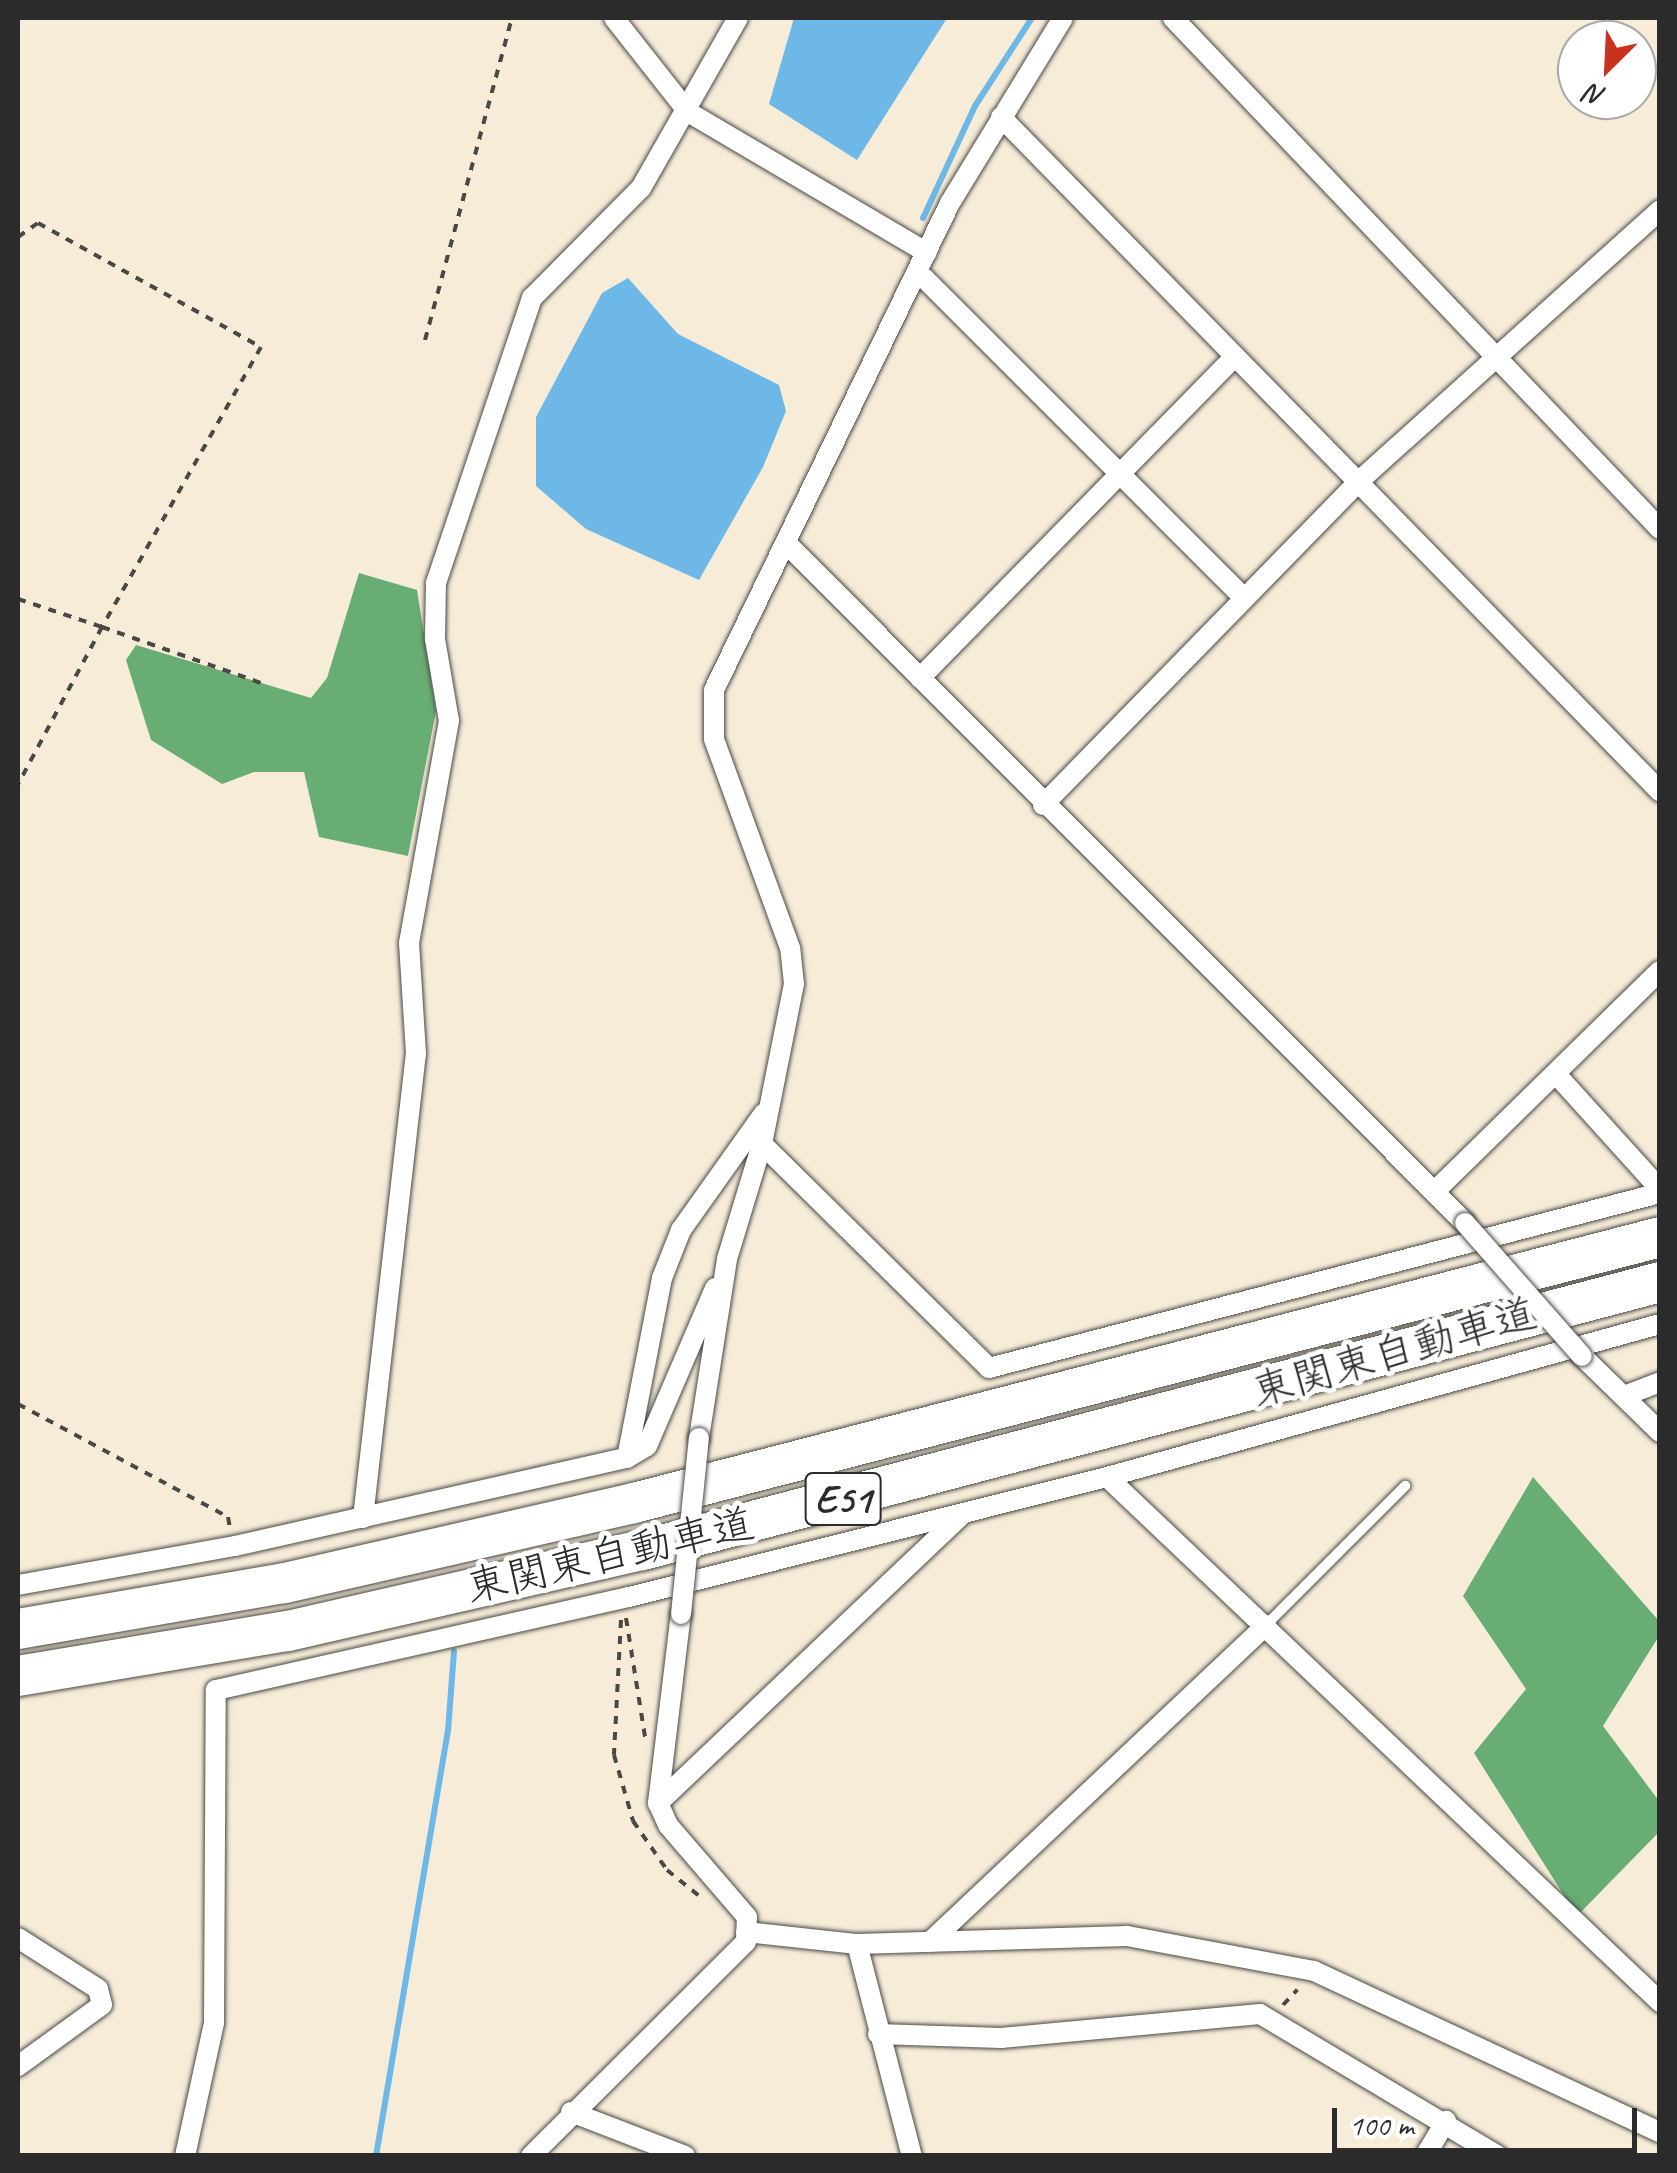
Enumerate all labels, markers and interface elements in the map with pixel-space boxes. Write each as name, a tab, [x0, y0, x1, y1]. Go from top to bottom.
north arrow	[1557, 20, 1657, 120]
text: N	[1580, 77, 1610, 116]
street label: 東関東自動車道	[1246, 1288, 1542, 1418]
road number: E51	[803, 1464, 883, 1534]
street label: 東関東自動車道	[461, 1498, 759, 1614]
scale bar	[1337, 2088, 1642, 2150]
text: 100 m	[1349, 2106, 1414, 2144]

